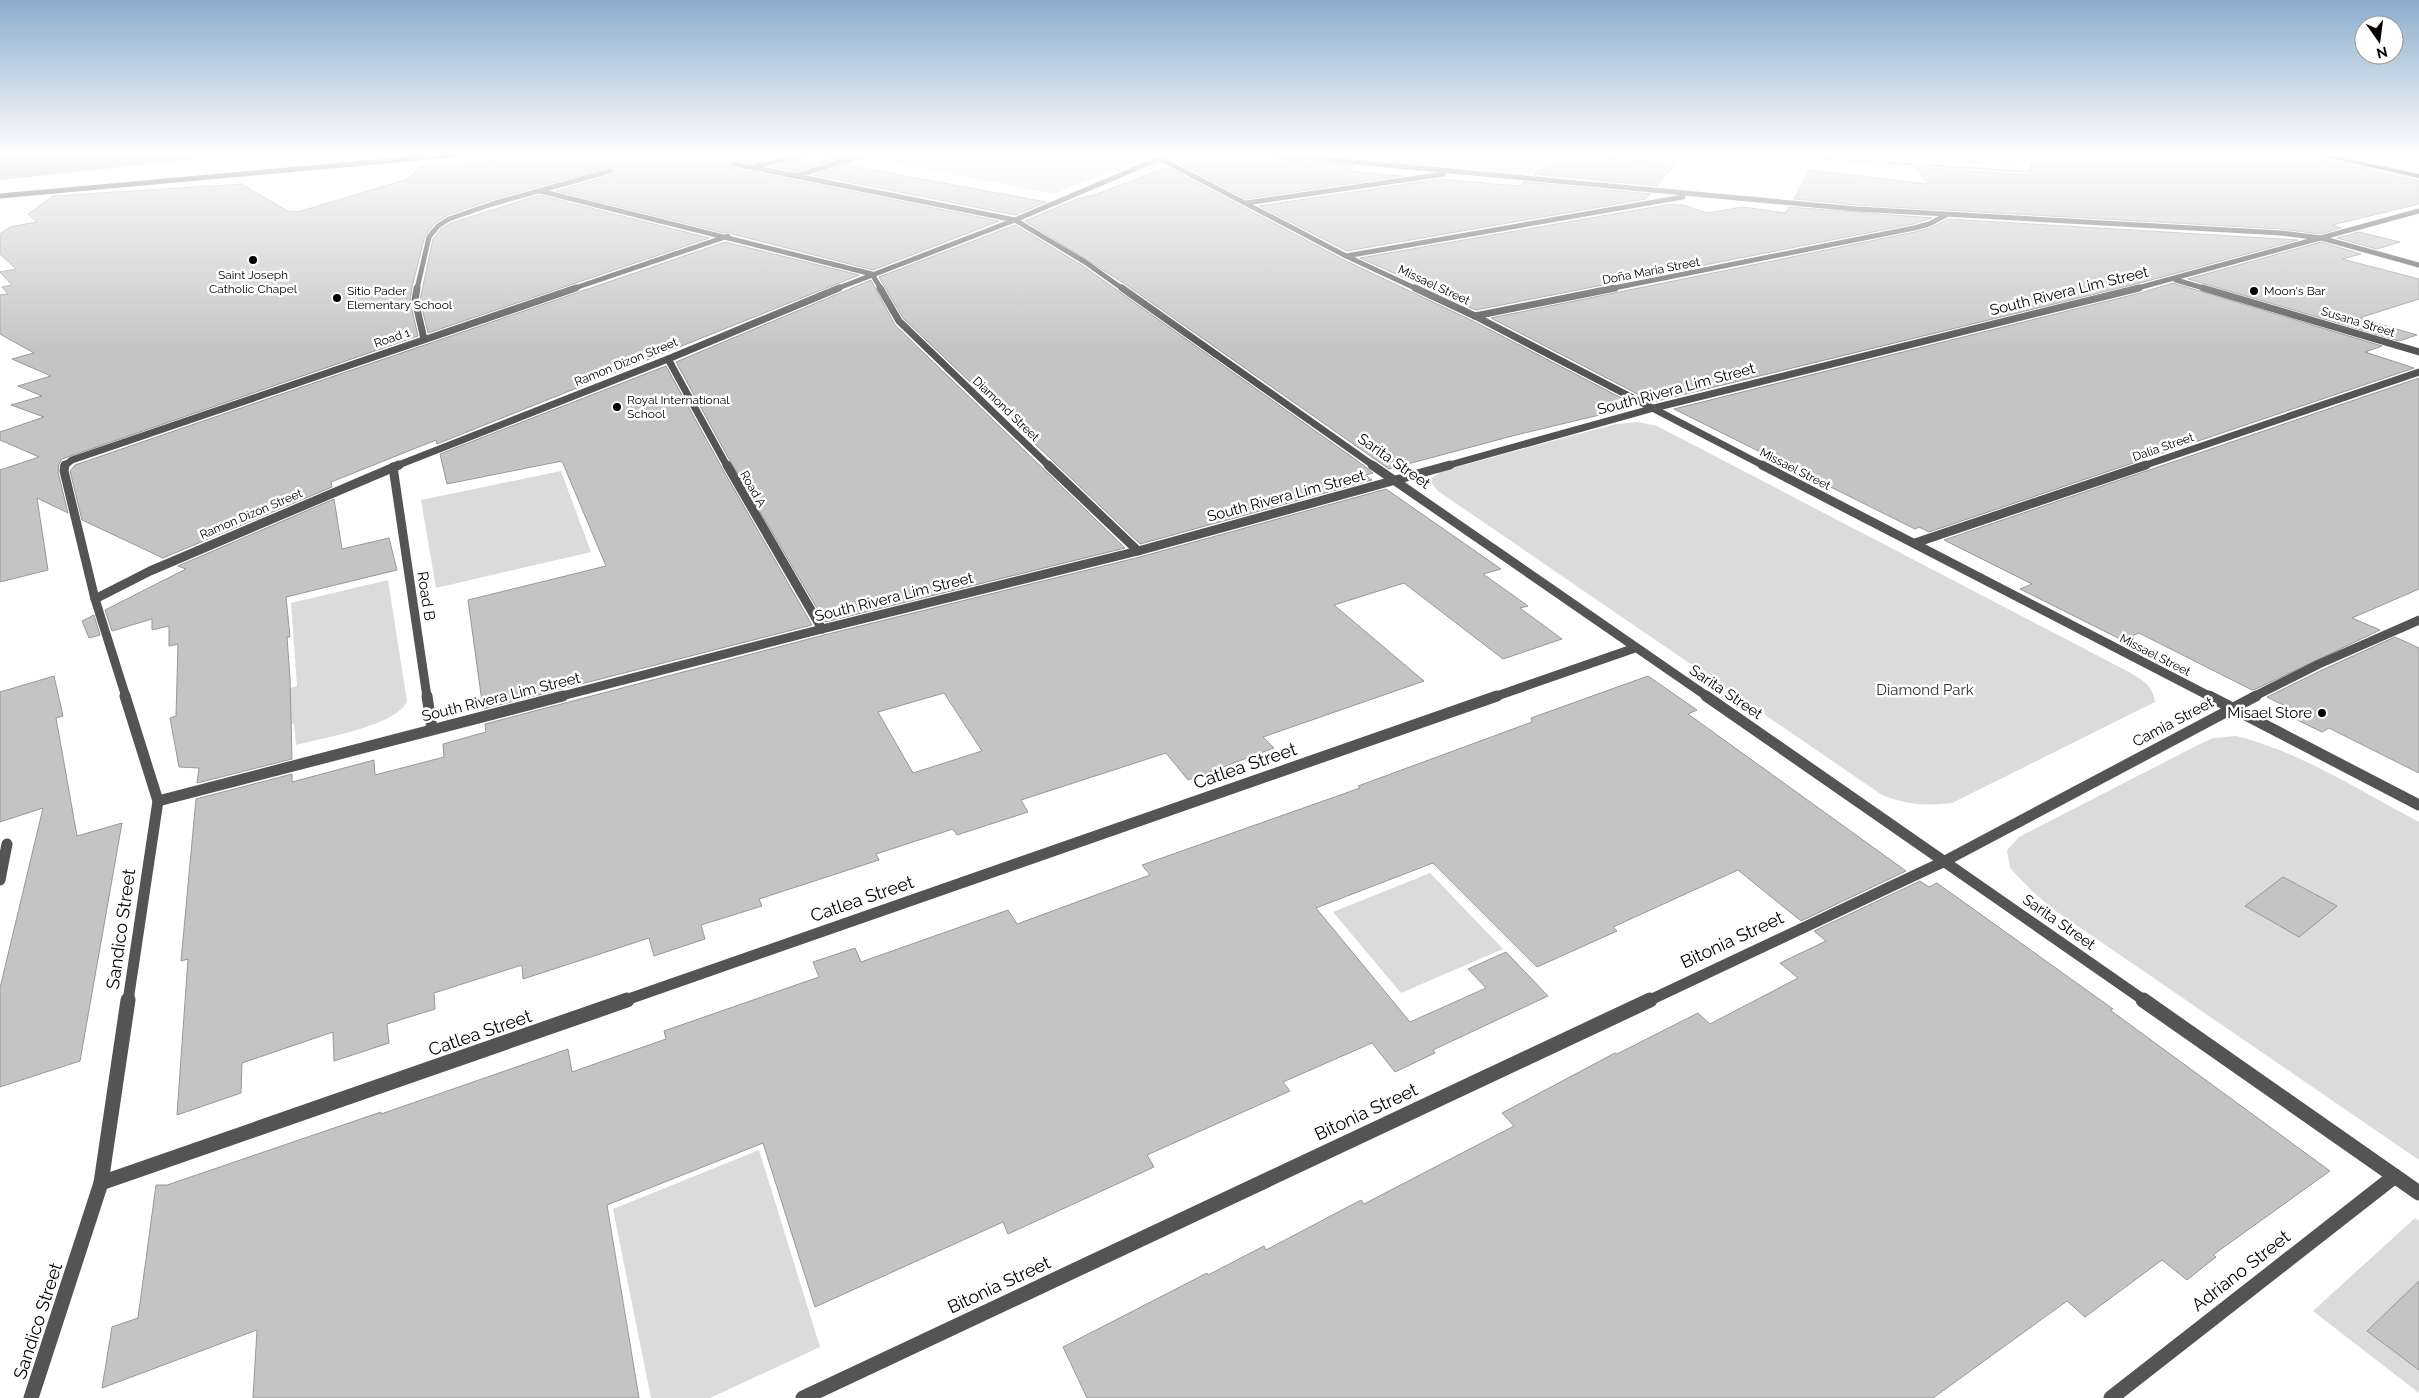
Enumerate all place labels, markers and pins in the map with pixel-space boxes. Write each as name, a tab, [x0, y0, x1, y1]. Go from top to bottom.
marker: Saint Joseph Catholic Chapel	[247, 254, 259, 266]
place label: Saint Joseph Catholic Chapel	[209, 268, 298, 296]
place label: Sitio Pader Elementary School	[347, 284, 453, 312]
place label: Moon's Bar	[2264, 284, 2326, 298]
marker: Moon's Bar	[2248, 285, 2260, 297]
marker: Sitio Pader Elementary School	[331, 292, 343, 304]
place label: Royal International School	[627, 393, 730, 421]
marker: Royal International School	[611, 401, 623, 413]
place label: Misael Store	[2227, 704, 2312, 722]
marker: Misael Store	[2316, 707, 2328, 719]

